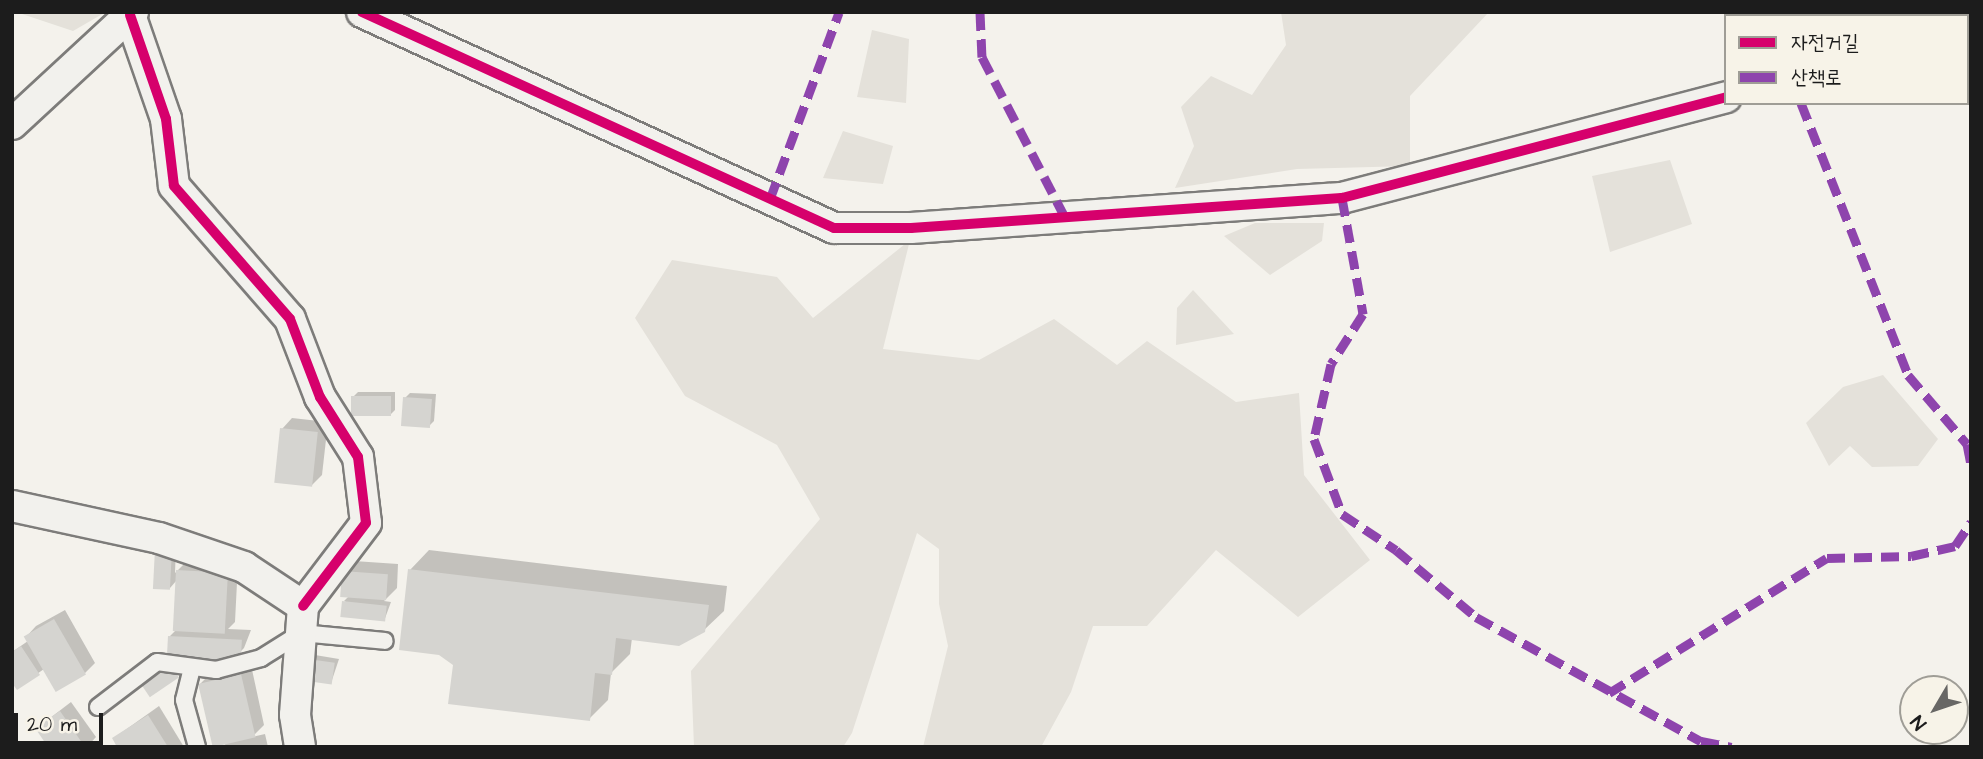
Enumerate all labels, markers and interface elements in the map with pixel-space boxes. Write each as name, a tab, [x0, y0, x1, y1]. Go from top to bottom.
legend	[1724, 14, 1969, 105]
text: 자전거길	[1791, 28, 1859, 57]
text: 산책로	[1791, 63, 1842, 92]
north arrow	[1899, 675, 1969, 745]
scale bar	[18, 700, 107, 744]
text: N	[1905, 709, 1933, 735]
text: 20 m	[27, 710, 77, 739]

